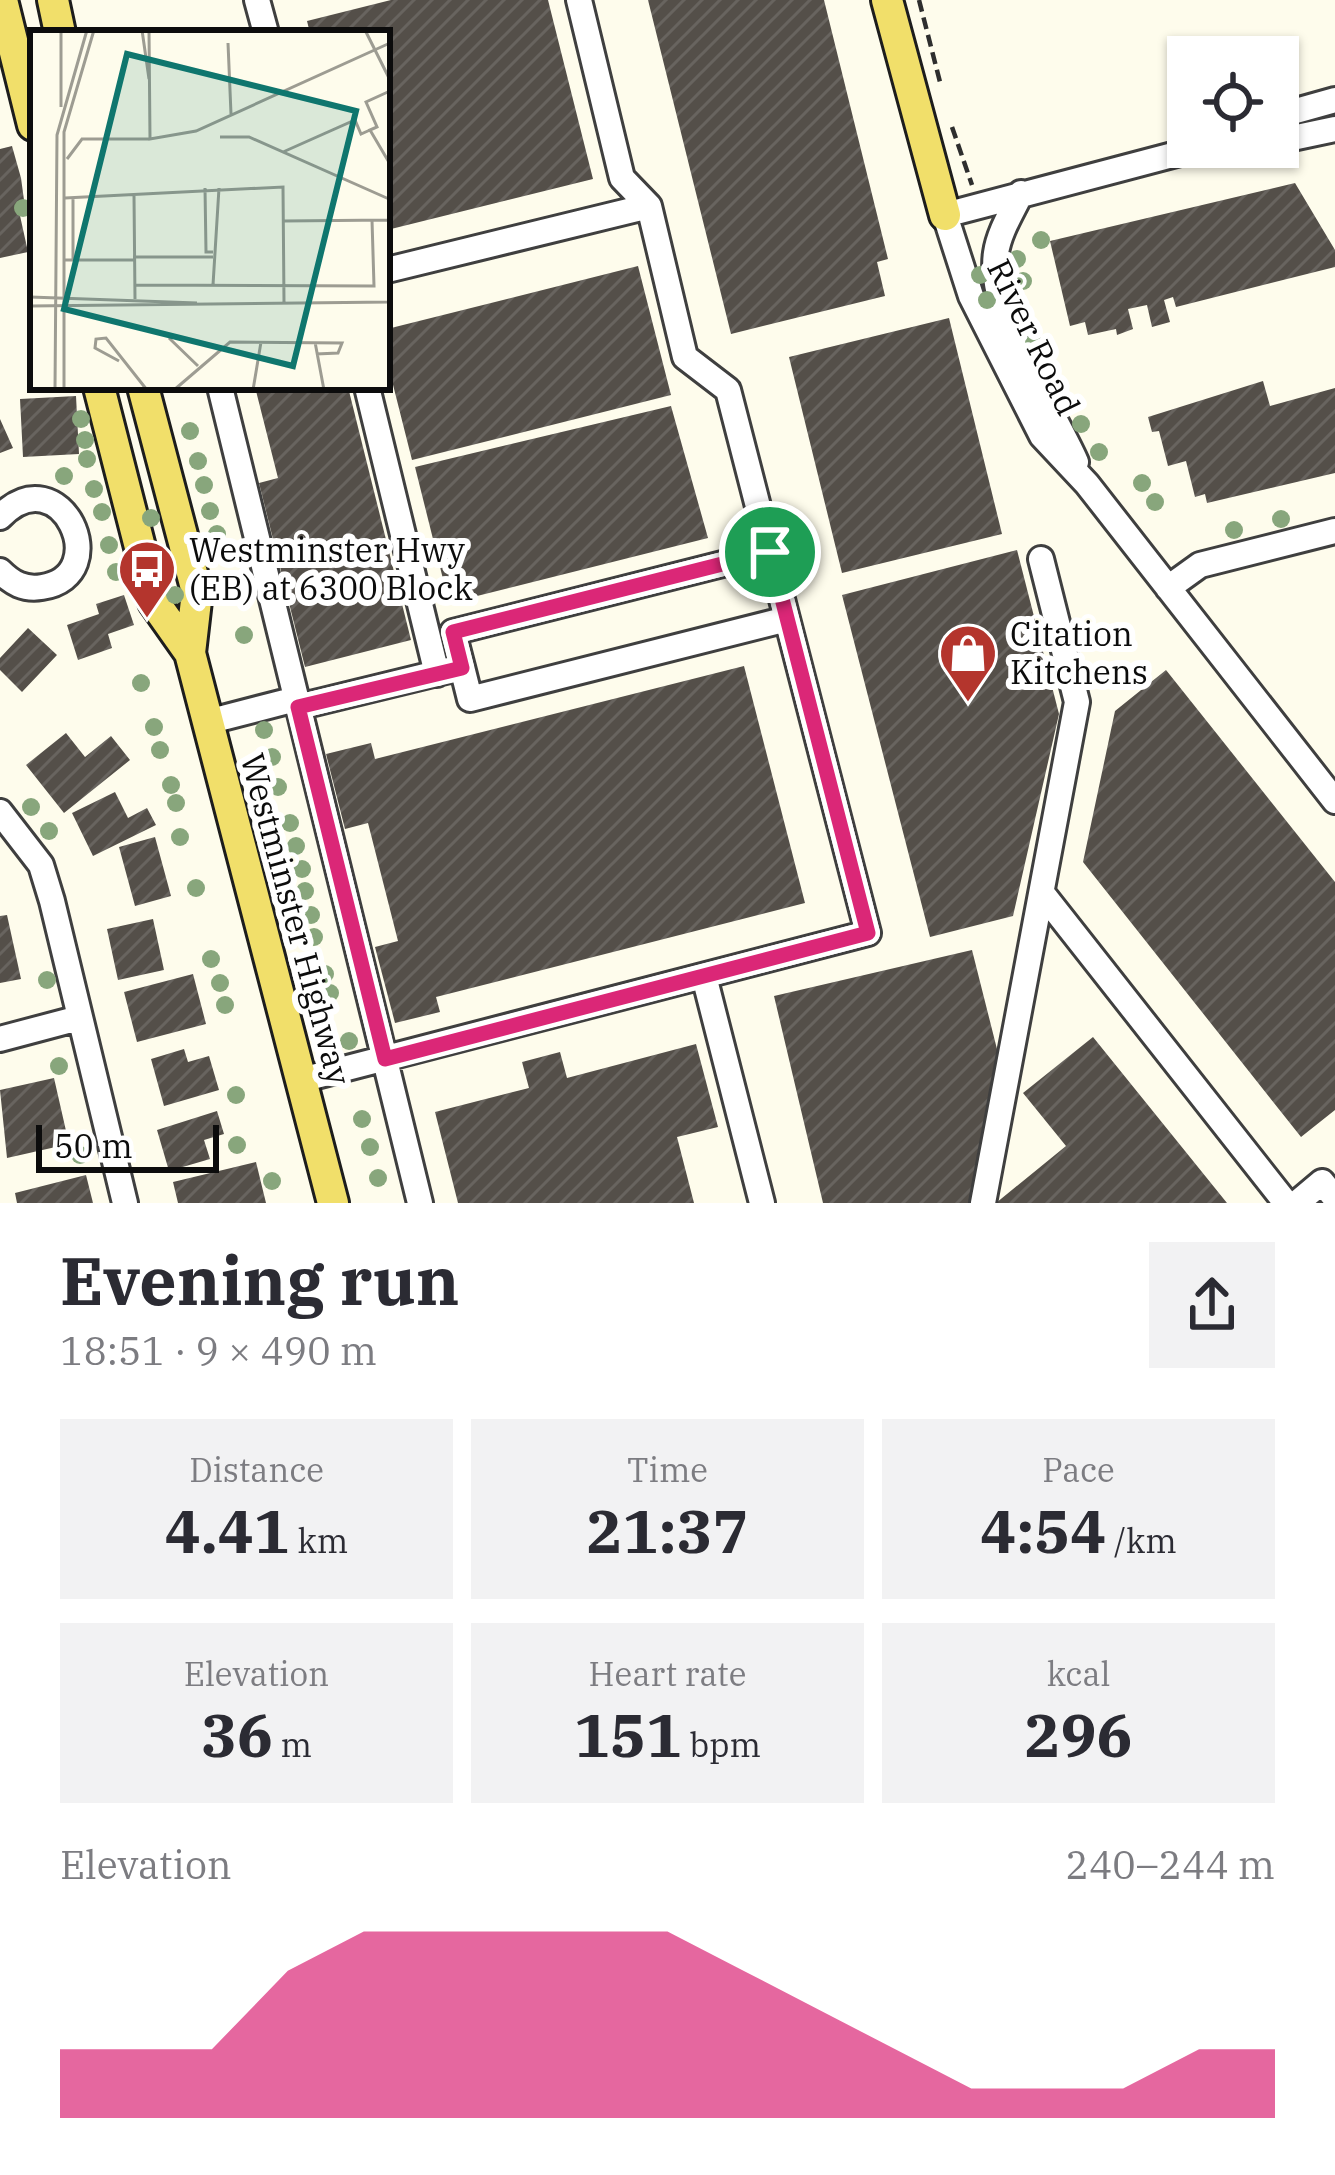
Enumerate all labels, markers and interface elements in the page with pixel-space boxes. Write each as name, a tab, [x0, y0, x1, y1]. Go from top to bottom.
inset map	[30, 30, 390, 390]
map controls	[1167, 36, 1299, 168]
button: locate	[1167, 36, 1299, 168]
street label: River Road	[978, 252, 1091, 422]
pin	[719, 501, 821, 603]
icon: arrive	[737, 519, 803, 585]
place label: Westminster Hwy (EB) at 6300 Block	[189, 528, 473, 609]
bus stop icon: Westminster Hwy (EB) at 6300 Block	[116, 538, 178, 620]
place label: Citation Kitchens	[1010, 612, 1148, 693]
shop icon: Citation Kitchens	[937, 622, 999, 704]
street label: Westminster Highway	[232, 748, 362, 1090]
scale bar	[36, 1119, 219, 1172]
text: 50 m	[54, 1124, 133, 1167]
text: Evening run	[60, 1237, 459, 1323]
button: share	[1149, 1242, 1275, 1368]
text: 18:51 · 9 × 490 m	[60, 1325, 377, 1376]
text: Distance	[189, 1448, 324, 1491]
text: Time	[627, 1448, 708, 1491]
text: Pace	[1042, 1448, 1115, 1491]
text: 4.41	[165, 1491, 290, 1570]
text: 21:37	[586, 1491, 749, 1570]
text: 4:54	[980, 1491, 1106, 1570]
text: km	[290, 1519, 348, 1562]
text: /km	[1106, 1519, 1177, 1562]
text: Elevation	[184, 1652, 329, 1695]
text: Heart rate	[589, 1652, 746, 1695]
text: kcal	[1047, 1652, 1110, 1695]
text: 36	[201, 1695, 273, 1774]
text: 151	[574, 1695, 682, 1774]
text: 296	[1025, 1695, 1133, 1774]
text: m	[273, 1723, 312, 1766]
text: bpm	[682, 1723, 761, 1766]
text: Elevation	[60, 1839, 232, 1890]
text: 240–244 m	[1065, 1839, 1275, 1890]

